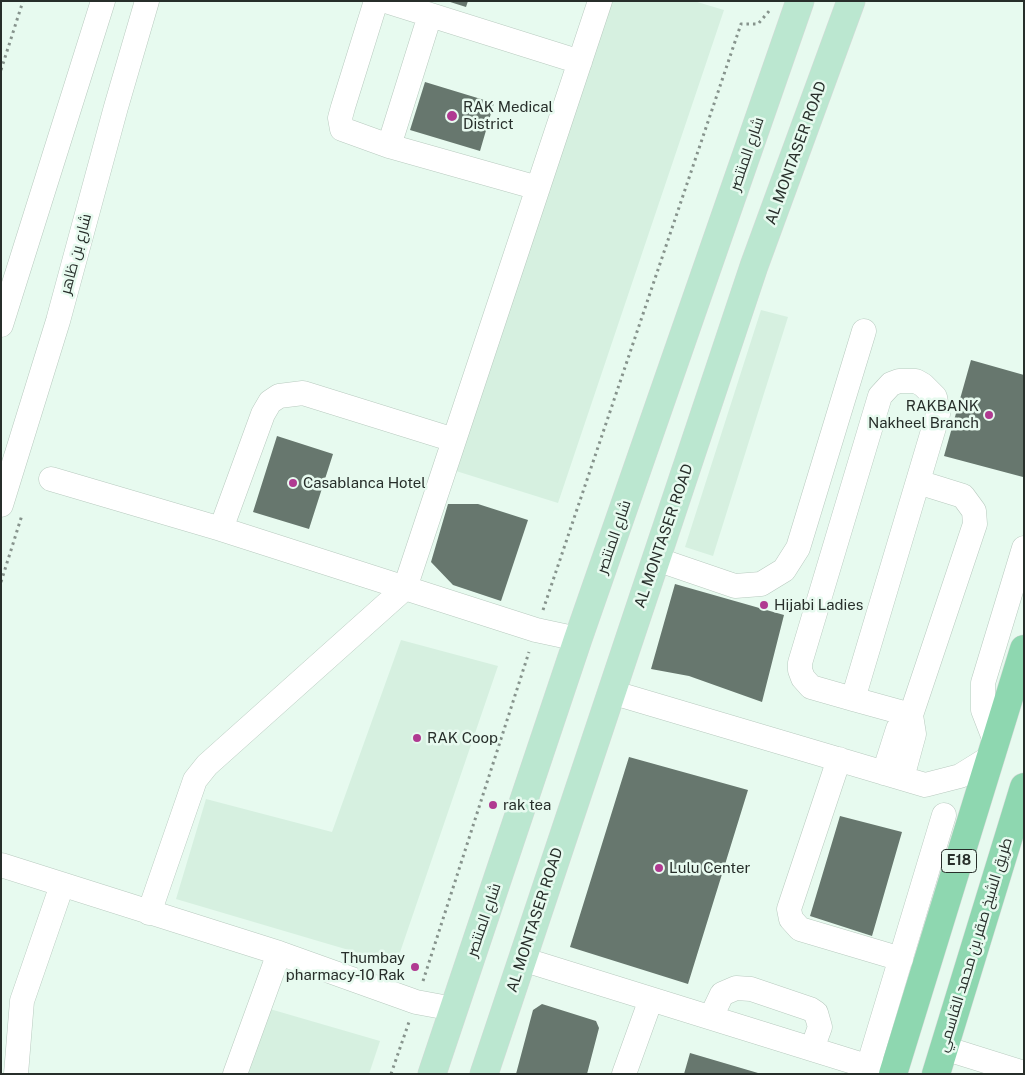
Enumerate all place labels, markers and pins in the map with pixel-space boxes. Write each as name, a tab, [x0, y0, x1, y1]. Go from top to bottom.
place label: RAK Medical District	[463, 98, 553, 133]
marker: RAK Medical District	[445, 109, 459, 123]
place label: RAKBANK Nakheel Branch	[868, 397, 979, 432]
marker: RAKBANK Nakheel Branch	[983, 409, 995, 421]
place label: Casablanca Hotel	[303, 474, 426, 492]
marker: Casablanca Hotel	[287, 477, 299, 489]
place label: Hijabi Ladies	[774, 596, 863, 614]
marker: Hijabi Ladies	[758, 599, 770, 611]
place label: RAK Coop	[427, 729, 498, 747]
marker: RAK Coop	[411, 732, 423, 744]
place label: rak tea	[503, 796, 551, 814]
marker: rak tea	[487, 799, 499, 811]
place label: Lulu Center	[669, 859, 750, 877]
marker: Lulu Center	[653, 862, 665, 874]
place label: Thumbay pharmacy-10 Rak	[286, 949, 405, 984]
marker: Thumbay pharmacy-10 Rak	[409, 961, 421, 973]

